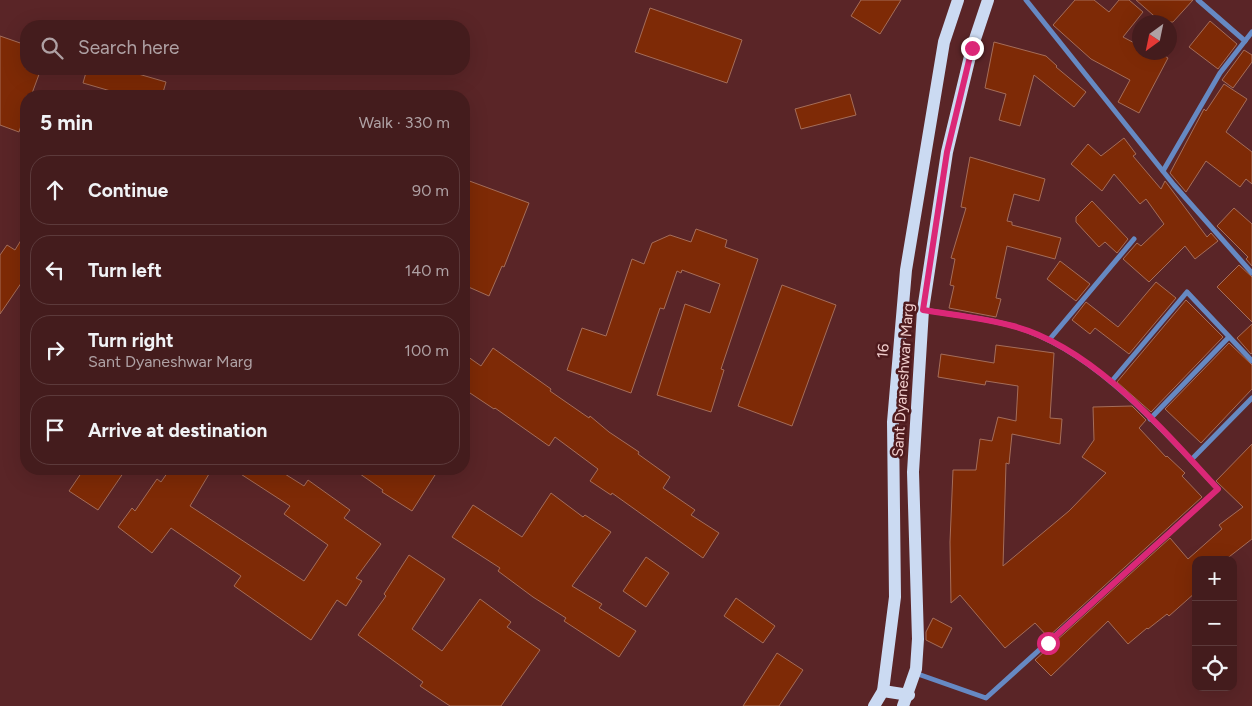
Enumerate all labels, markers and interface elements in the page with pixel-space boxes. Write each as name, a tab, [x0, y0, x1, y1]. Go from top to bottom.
north arrow	[1132, 15, 1177, 60]
search box	[20, 20, 470, 75]
icon: search	[38, 34, 66, 62]
text: Search here	[78, 36, 180, 59]
route end	[961, 37, 984, 60]
text: 5 min	[40, 110, 93, 135]
text: Walk · 330 m	[359, 113, 450, 132]
icon: ahead	[41, 176, 69, 204]
text: Continue	[88, 179, 168, 202]
text: 90 m	[412, 181, 449, 200]
icon: left	[41, 256, 69, 284]
text: Turn left	[88, 259, 162, 282]
text: 140 m	[405, 261, 449, 280]
street label: Sant Dyaneshwar Marg	[889, 302, 917, 458]
text: Turn right	[88, 329, 174, 352]
icon: right	[41, 336, 69, 364]
text: 100 m	[404, 341, 449, 360]
street label: 16	[873, 342, 893, 359]
text: Sant Dyaneshwar Marg	[88, 352, 253, 371]
icon: arrive	[41, 416, 69, 444]
text: Arrive at destination	[88, 419, 267, 442]
map controls	[1192, 556, 1237, 691]
button: +	[1192, 556, 1237, 601]
button: −	[1192, 601, 1237, 646]
route start	[1037, 632, 1060, 655]
button: locate	[1192, 646, 1237, 691]

